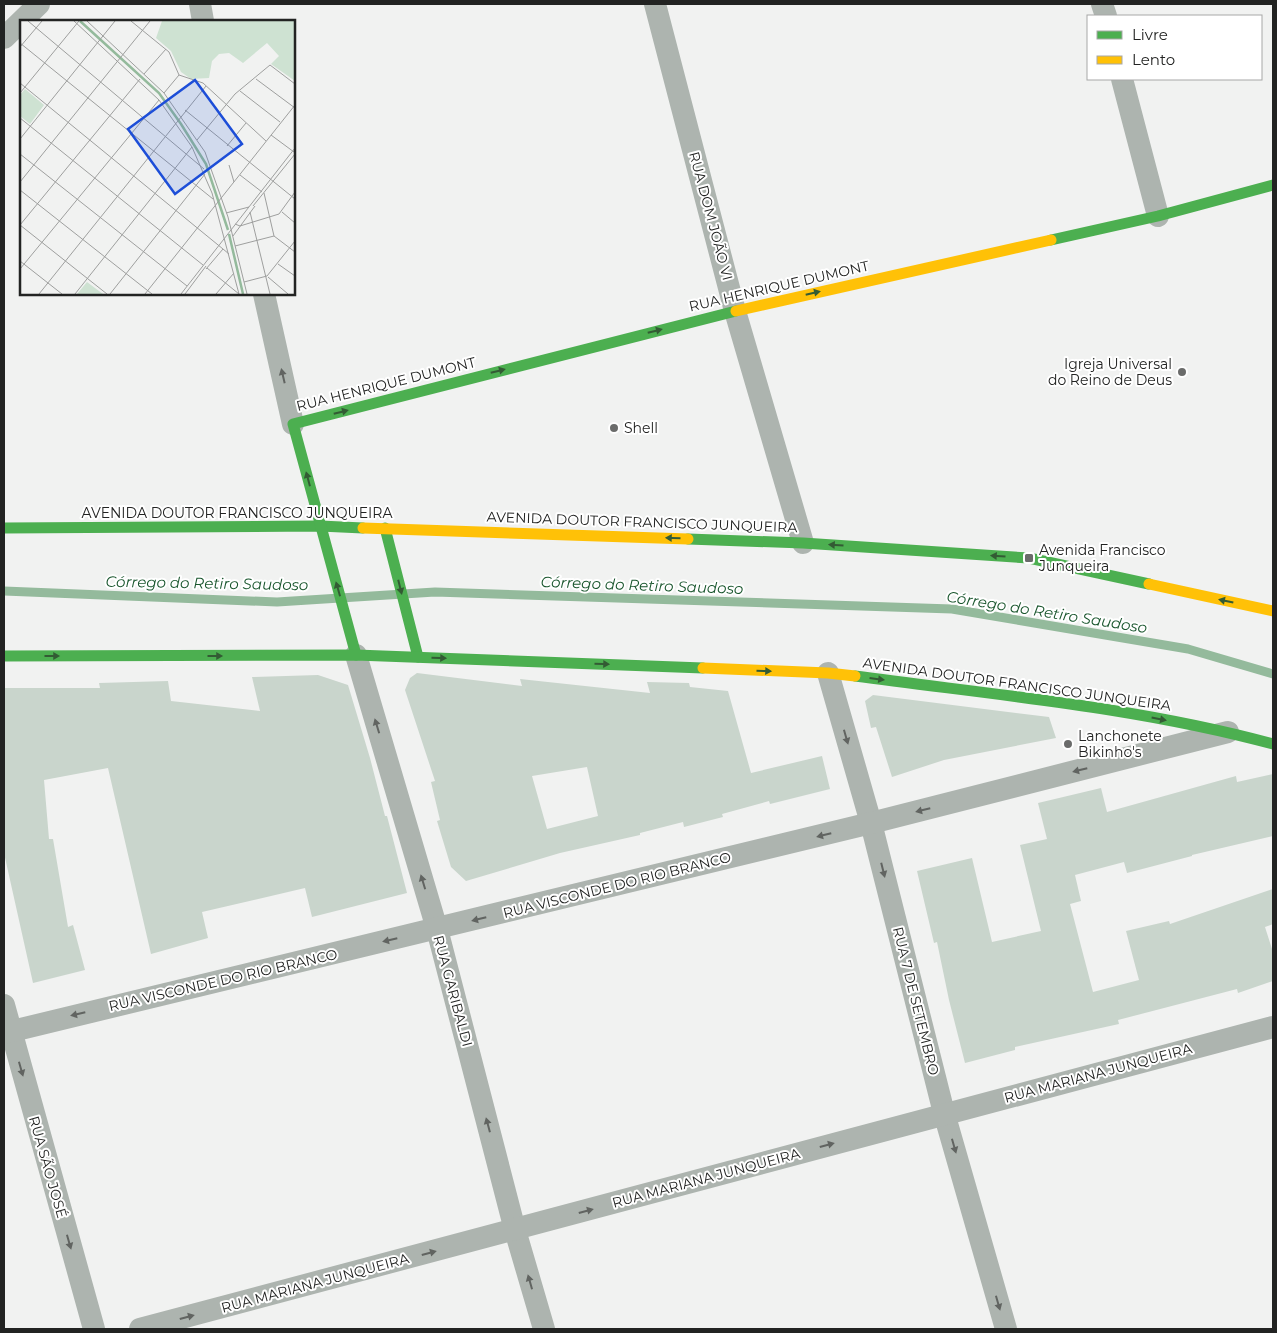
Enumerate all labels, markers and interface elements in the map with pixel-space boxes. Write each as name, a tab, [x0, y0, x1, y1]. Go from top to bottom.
legend	[1087, 15, 1262, 80]
inset map	[20, 20, 295, 295]
text: Livre	[1132, 25, 1168, 44]
text: Lento	[1132, 50, 1175, 69]
street label: RUA DOM JOÃO VI	[685, 150, 737, 282]
street label: RUA HENRIQUE DUMONT	[687, 257, 871, 315]
one-way arrow	[806, 289, 821, 297]
one-way arrow	[648, 327, 663, 335]
street label: RUA HENRIQUE DUMONT	[294, 353, 478, 415]
place label: Igreja Universal do Reino de Deus	[1048, 355, 1172, 389]
marker: Igreja Universal do Reino de Deus	[1176, 366, 1188, 378]
one-way arrow	[490, 367, 505, 375]
one-way arrow	[279, 369, 287, 384]
one-way arrow	[333, 407, 348, 415]
place label: Shell	[624, 419, 658, 437]
marker: Shell	[608, 422, 620, 434]
one-way arrow	[304, 471, 312, 486]
street label: AVENIDA DOUTOR FRANCISCO JUNQUEIRA	[82, 504, 393, 522]
street label: AVENIDA DOUTOR FRANCISCO JUNQUEIRA	[486, 508, 799, 536]
one-way arrow	[665, 533, 681, 541]
one-way arrow	[827, 541, 843, 549]
place label: Avenida Francisco Junqueira	[1038, 541, 1166, 575]
one-way arrow	[990, 551, 1006, 559]
marker: Avenida Francisco Junqueira	[1023, 552, 1035, 564]
water label: Córrego do Retiro Saudoso	[105, 572, 309, 594]
water label: Córrego do Retiro Saudoso	[540, 572, 744, 598]
one-way arrow	[396, 579, 404, 594]
one-way arrow	[333, 582, 341, 597]
water label: Córrego do Retiro Saudoso	[945, 587, 1149, 637]
one-way arrow	[1218, 597, 1233, 605]
one-way arrow	[45, 652, 61, 660]
one-way arrow	[207, 652, 223, 660]
street label: AVENIDA DOUTOR FRANCISCO JUNQUEIRA	[862, 653, 1173, 715]
one-way arrow	[432, 654, 448, 662]
one-way arrow	[594, 660, 610, 668]
one-way arrow	[756, 667, 772, 675]
one-way arrow	[869, 676, 885, 684]
one-way arrow	[1151, 715, 1167, 723]
one-way arrow	[372, 719, 380, 734]
place label: Lanchonete Bikinho's	[1078, 727, 1162, 761]
one-way arrow	[843, 729, 851, 744]
marker: Lanchonete Bikinho's	[1062, 738, 1074, 750]
one-way arrow	[1073, 766, 1088, 774]
one-way arrow	[915, 806, 930, 814]
one-way arrow	[816, 831, 831, 839]
street label: RUA VISCONDE DO RIO BRANCO	[501, 848, 733, 922]
one-way arrow	[879, 863, 887, 878]
one-way arrow	[419, 874, 427, 889]
one-way arrow	[471, 915, 486, 923]
street label: RUA 7 DE SETEMBRO	[889, 925, 943, 1077]
street label: RUA GARIBALDI	[429, 933, 477, 1049]
one-way arrow	[382, 936, 397, 944]
street label: RUA VISCONDE DO RIO BRANCO	[107, 945, 339, 1015]
one-way arrow	[71, 1010, 86, 1018]
street label: RUA MARIANA JUNQUEIRA	[1002, 1039, 1195, 1107]
one-way arrow	[17, 1061, 25, 1076]
street label: RUA SÃO JOSÉ	[25, 1114, 71, 1220]
one-way arrow	[484, 1118, 492, 1133]
one-way arrow	[950, 1139, 958, 1154]
one-way arrow	[819, 1141, 834, 1149]
street label: RUA MARIANA JUNQUEIRA	[610, 1144, 803, 1212]
one-way arrow	[578, 1206, 593, 1214]
one-way arrow	[66, 1235, 74, 1250]
street label: RUA MARIANA JUNQUEIRA	[219, 1249, 412, 1317]
one-way arrow	[421, 1249, 436, 1257]
one-way arrow	[526, 1275, 534, 1290]
one-way arrow	[994, 1295, 1002, 1310]
one-way arrow	[180, 1313, 195, 1321]

